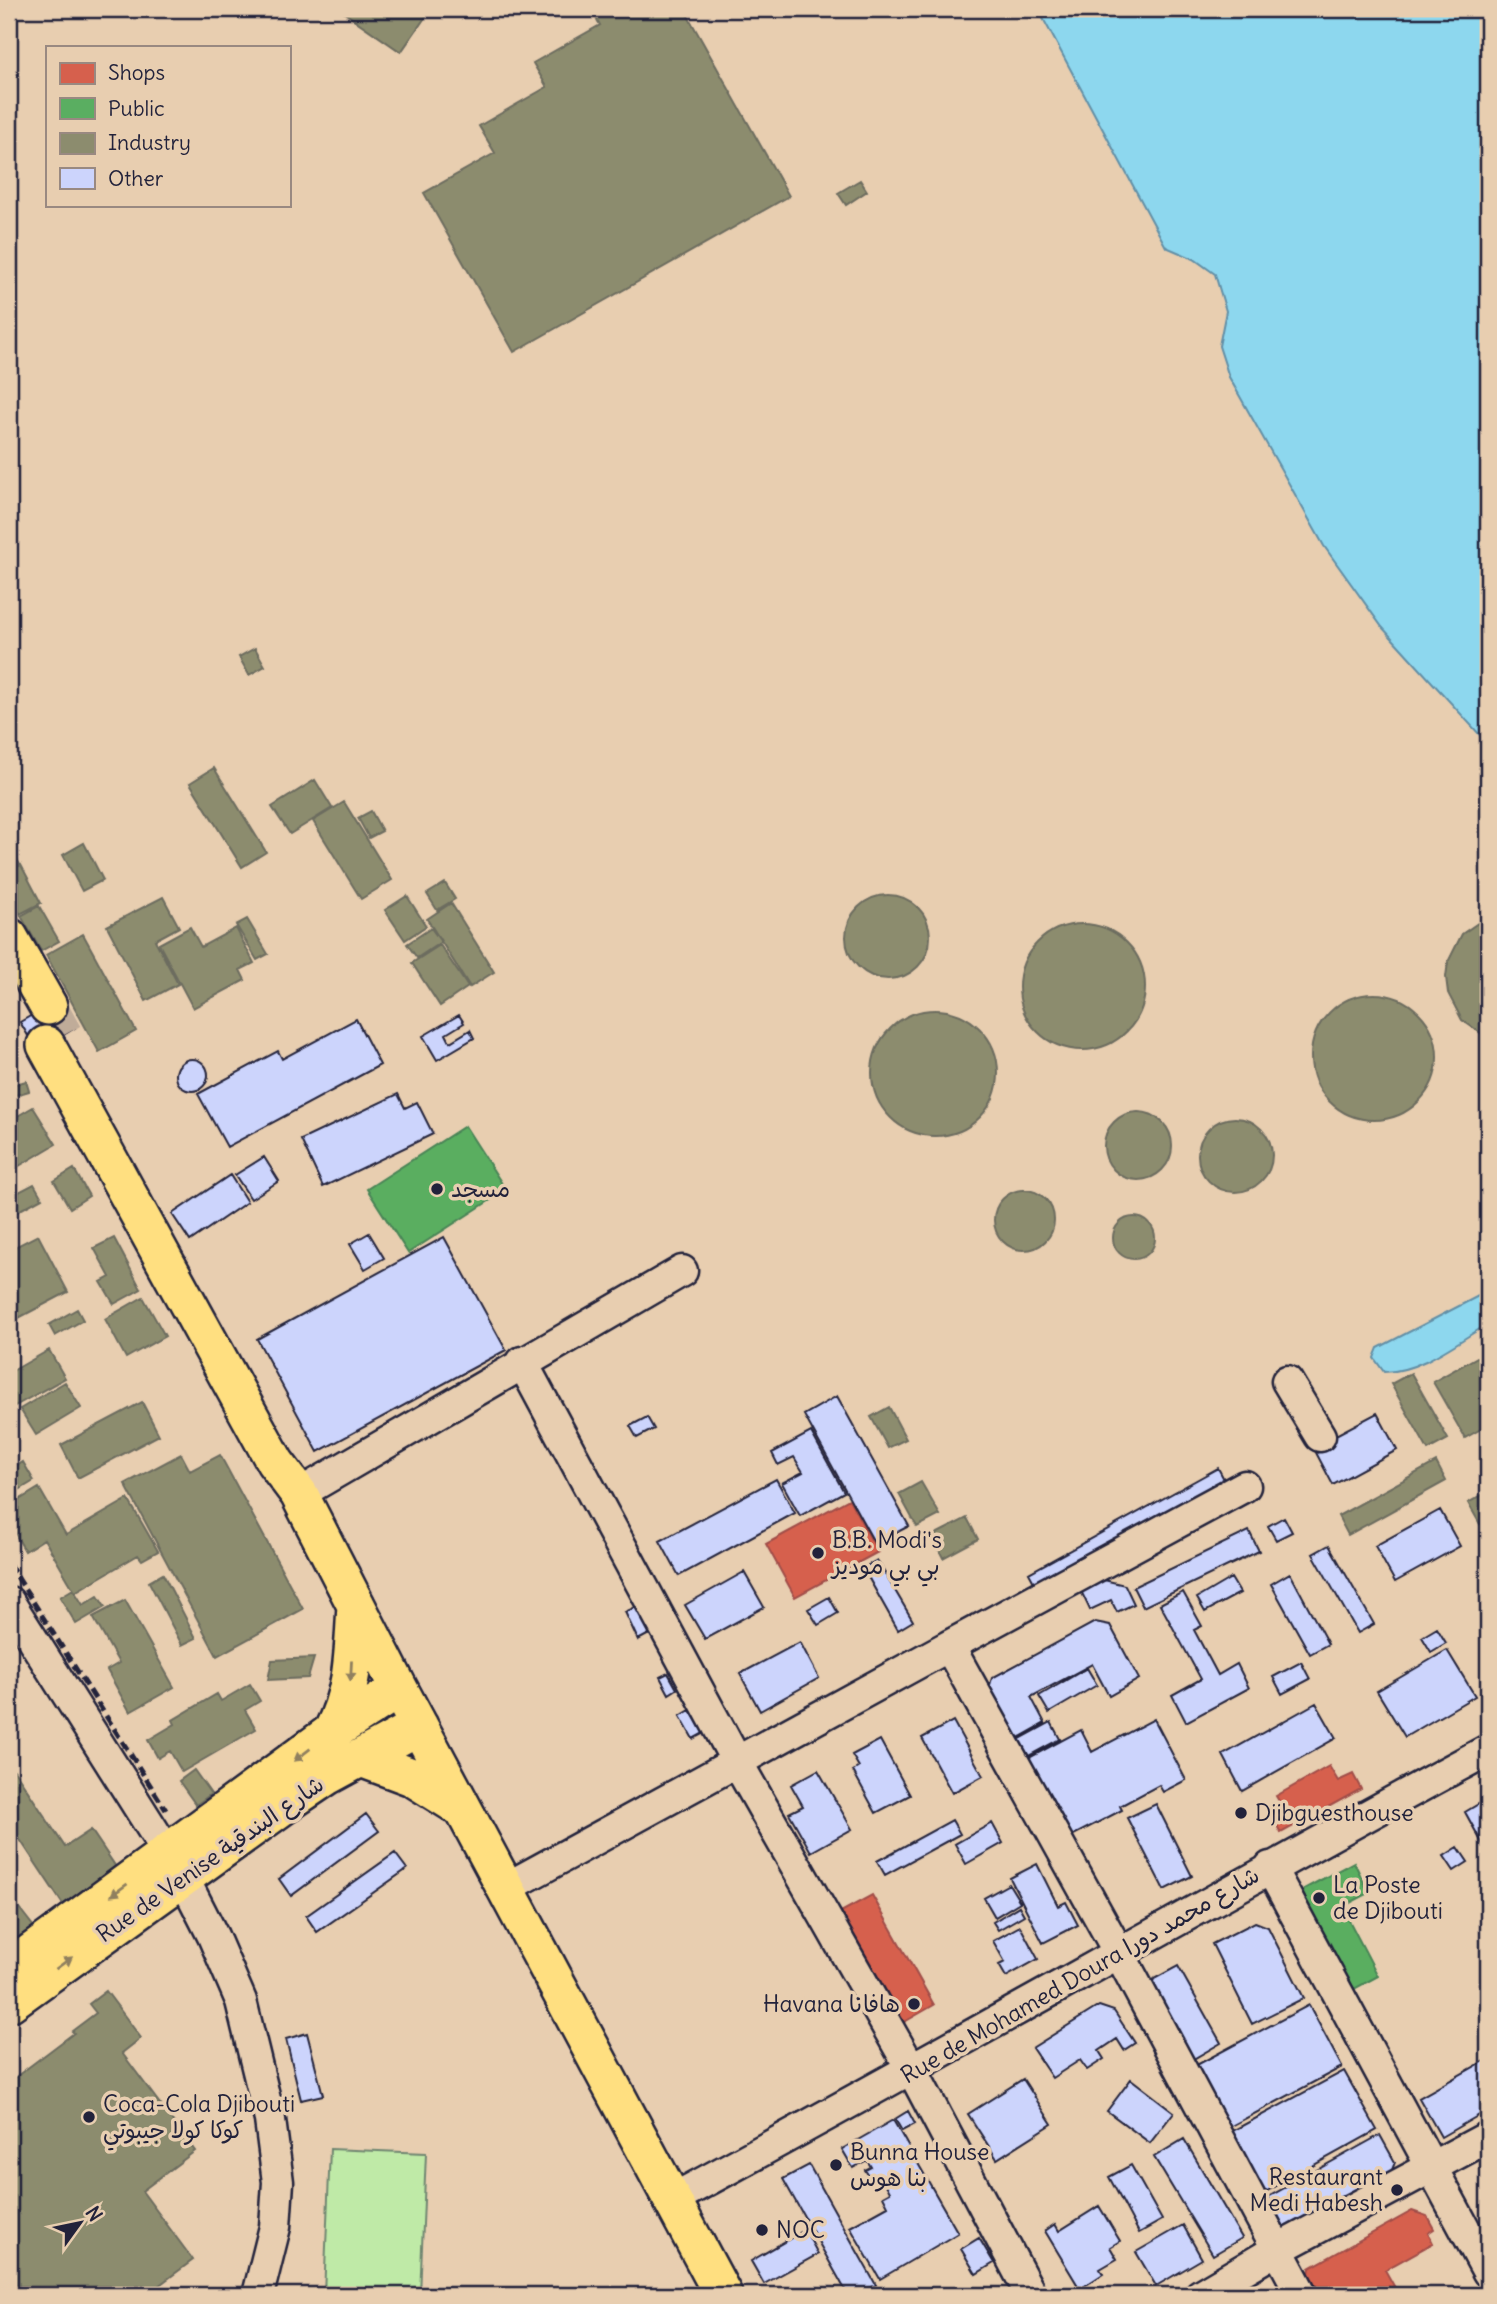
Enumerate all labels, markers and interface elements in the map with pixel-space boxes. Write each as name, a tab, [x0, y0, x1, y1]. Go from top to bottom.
legend	[46, 46, 290, 206]
text: Shops	[108, 59, 165, 86]
text: Public	[108, 95, 165, 122]
text: Industry	[108, 129, 191, 156]
text: Other	[108, 165, 164, 192]
place label: مسجد	[451, 1174, 510, 1203]
marker: مسجد	[429, 1181, 445, 1197]
place label: B.B. Modi's بي بي موديز	[830, 1525, 942, 1587]
marker: B.B. Modi's بي بي موديز	[810, 1545, 826, 1561]
one-way arrow	[346, 1660, 357, 1682]
one-way arrow	[293, 1747, 311, 1761]
street label: Rue de Venise شارع البندقية	[90, 1769, 330, 1950]
place label: Djibguesthouse	[1255, 1798, 1414, 1827]
marker: Djibguesthouse	[1233, 1805, 1249, 1821]
street label: Rue de Mohamed Doura شارع محمد دورا	[895, 1860, 1265, 2091]
place label: La Poste de Djibouti	[1333, 1870, 1443, 1925]
one-way arrow	[110, 1882, 128, 1896]
marker: La Poste de Djibouti	[1311, 1890, 1327, 1906]
one-way arrow	[55, 1956, 73, 1970]
place label: Havana هافانا	[763, 1989, 900, 2018]
marker: Havana هافانا	[906, 1996, 922, 2012]
place label: Coca-Cola Djibouti كوكا كولا جيبوتي	[103, 2089, 295, 2151]
marker: Coca-Cola Djibouti كوكا كولا جيبوتي	[81, 2109, 97, 2125]
place label: Bunna House بنا هوس	[850, 2137, 989, 2192]
marker: Bunna House بنا هوس	[828, 2157, 844, 2173]
place label: Restaurant Medi Habesh	[1249, 2162, 1383, 2217]
marker: Restaurant Medi Habesh	[1389, 2182, 1405, 2198]
north arrow	[46, 2188, 116, 2258]
text: N	[81, 2202, 108, 2226]
place label: NOC	[776, 2215, 825, 2244]
marker: NOC	[754, 2222, 770, 2238]

